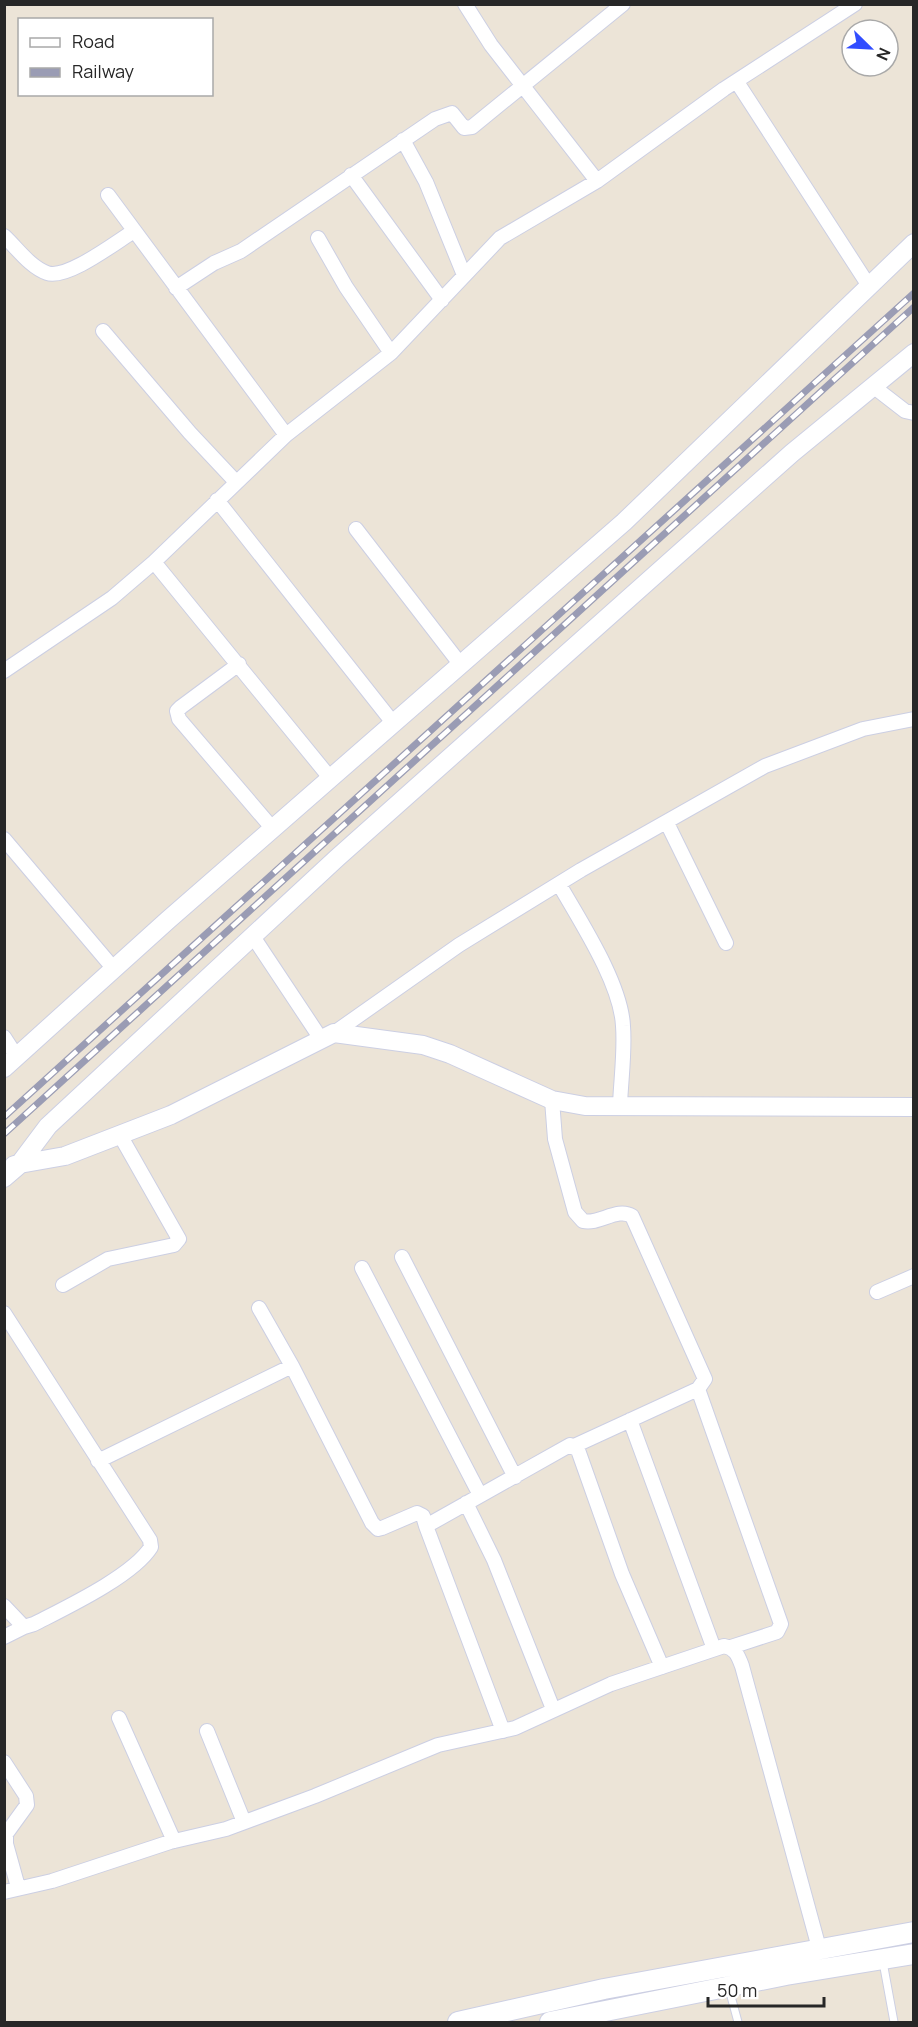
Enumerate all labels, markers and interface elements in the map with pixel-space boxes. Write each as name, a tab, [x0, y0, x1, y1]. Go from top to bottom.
legend	[18, 18, 213, 96]
north arrow	[840, 18, 900, 78]
text: Road	[72, 29, 115, 53]
text: N	[871, 44, 896, 64]
text: Railway	[72, 59, 134, 83]
scale bar	[708, 1970, 824, 2008]
text: 50 m	[717, 1978, 757, 2002]

